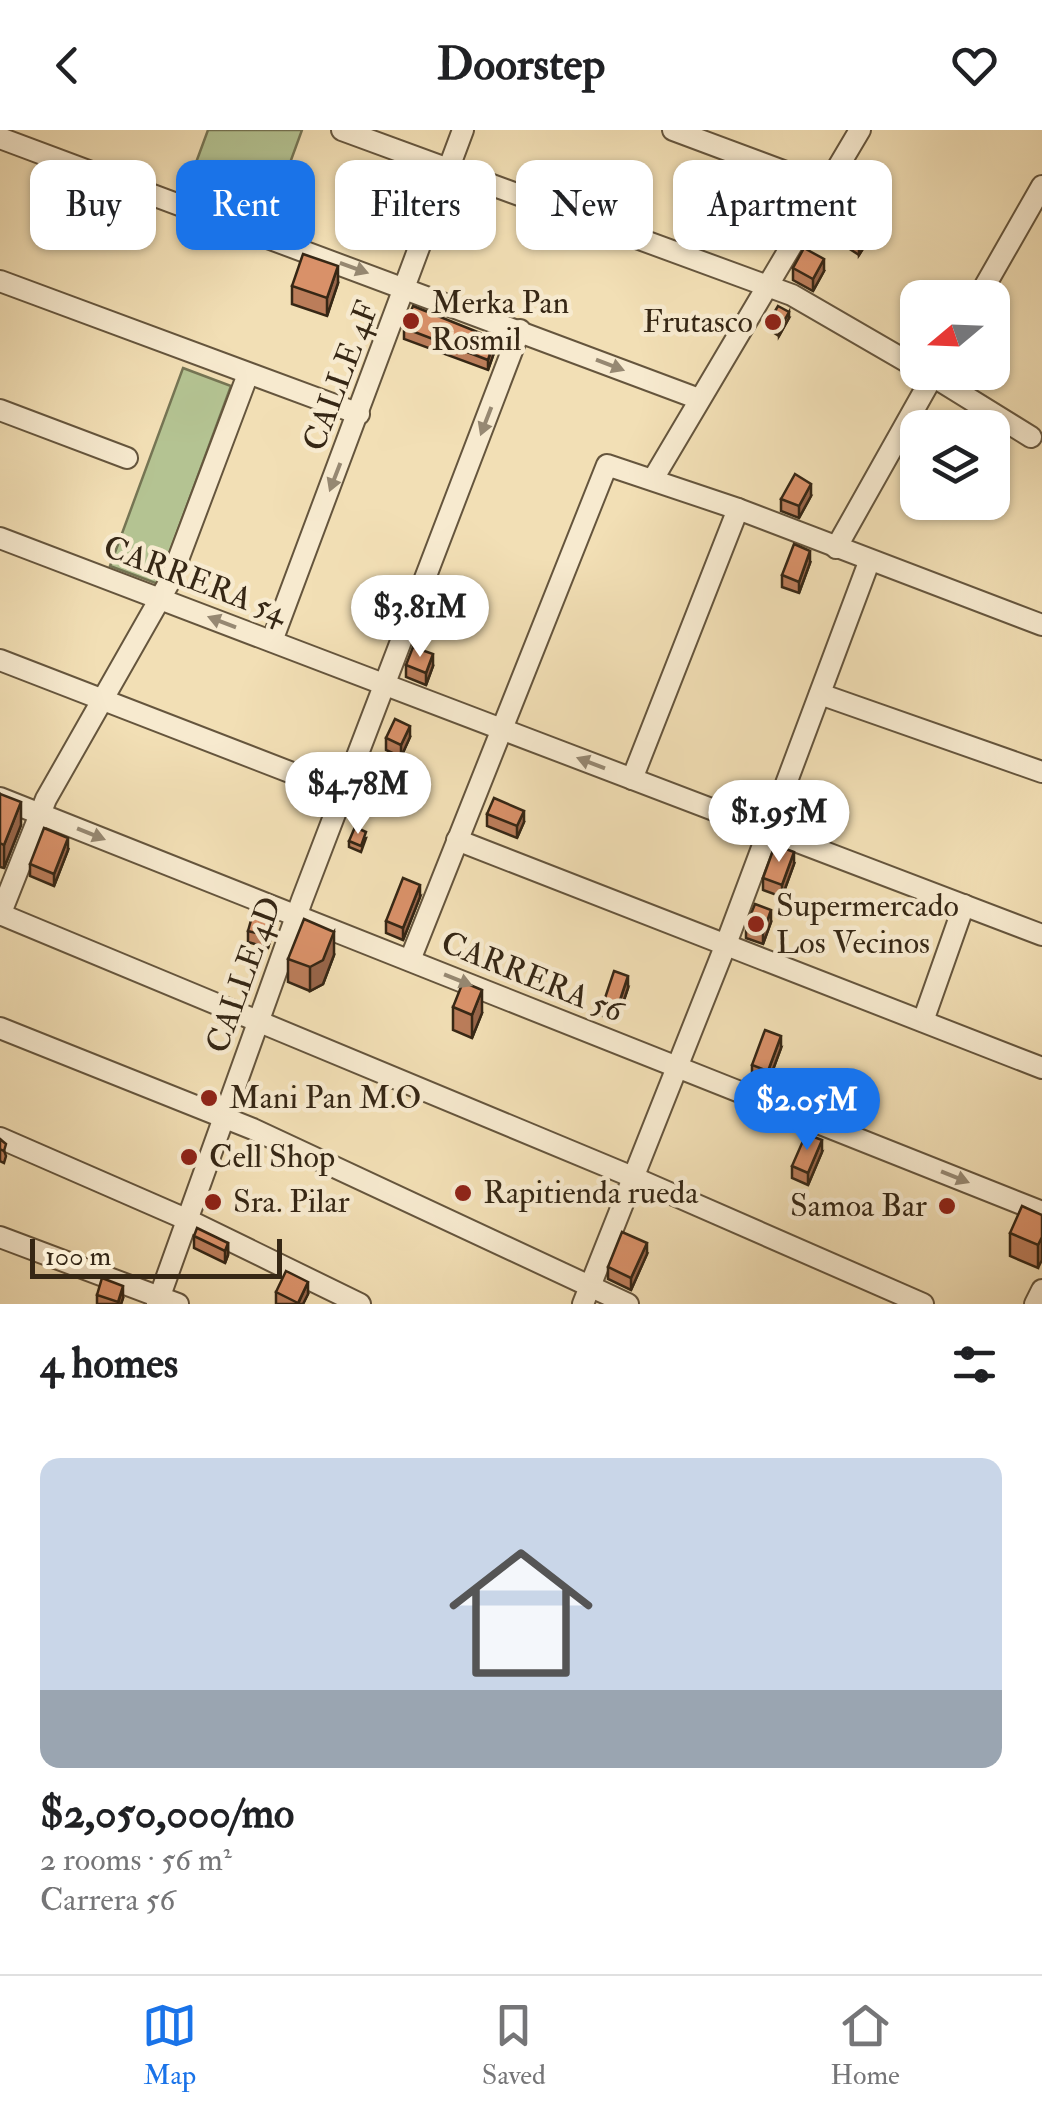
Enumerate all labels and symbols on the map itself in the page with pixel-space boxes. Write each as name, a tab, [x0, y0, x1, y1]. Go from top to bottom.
one-way arrow	[340, 261, 370, 276]
north arrow	[900, 280, 1010, 390]
place label: Merka Pan Rosmil	[431, 283, 569, 360]
street label: CALLE 4F	[294, 295, 388, 457]
place label: Frutasco	[643, 302, 753, 342]
marker: Merka Pan Rosmil	[400, 310, 422, 332]
marker: Frutasco	[762, 311, 784, 333]
one-way arrow	[595, 357, 625, 373]
one-way arrow	[478, 407, 493, 437]
one-way arrow	[327, 462, 343, 492]
street label: CARRERA 54	[98, 527, 294, 634]
pin: $3.81M	[339, 575, 501, 660]
one-way arrow	[207, 614, 237, 630]
pin: $4.78M	[277, 752, 439, 837]
one-way arrow	[576, 755, 606, 771]
pin: $1.95M	[698, 780, 860, 865]
one-way arrow	[76, 826, 106, 842]
place label: Supermercado Los Vecinos	[776, 886, 959, 963]
street label: CALLE 4D	[197, 891, 291, 1059]
marker: Supermercado Los Vecinos	[745, 913, 767, 935]
street label: CARRERA 56	[435, 922, 631, 1032]
one-way arrow	[443, 972, 473, 988]
pin: $2.05M	[726, 1068, 888, 1153]
place label: Mani Pan M.O	[229, 1078, 421, 1118]
marker: Mani Pan M.O	[198, 1087, 220, 1109]
place label: Cell Shop	[209, 1137, 335, 1177]
marker: Cell Shop	[178, 1146, 200, 1168]
one-way arrow	[940, 1170, 970, 1186]
place label: Rapitienda rueda	[483, 1173, 699, 1213]
place label: Sra. Pilar	[233, 1182, 350, 1222]
marker: Rapitienda rueda	[452, 1182, 474, 1204]
place label: Samoa Bar	[790, 1186, 927, 1226]
marker: Sra. Pilar	[202, 1191, 224, 1213]
marker: Samoa Bar	[936, 1195, 958, 1217]
scale bar	[30, 1234, 282, 1278]

